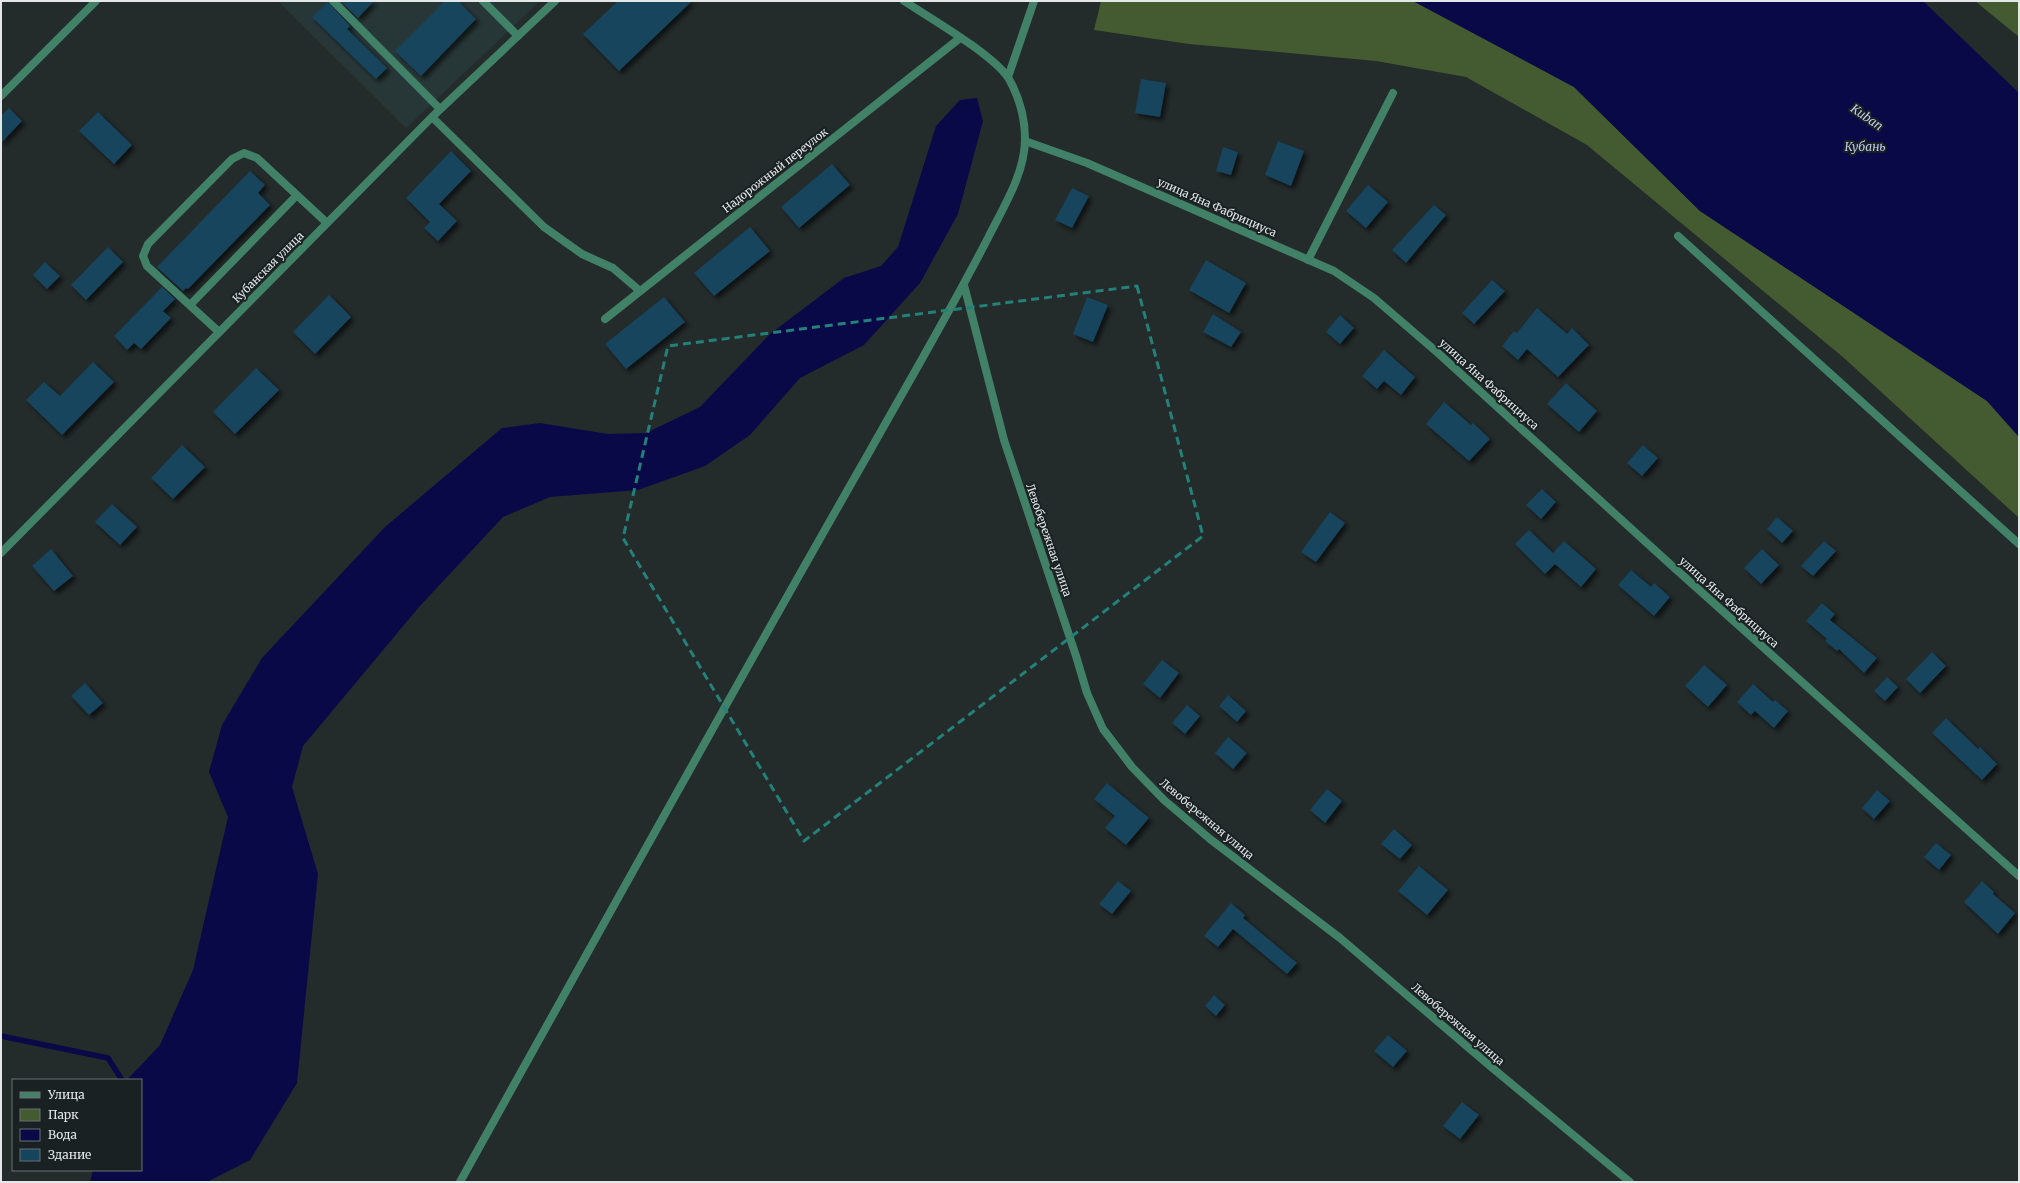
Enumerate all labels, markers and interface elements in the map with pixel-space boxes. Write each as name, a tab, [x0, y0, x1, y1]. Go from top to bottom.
water label: Kuban	[1847, 100, 1886, 133]
street label: Надорожный переулок	[719, 124, 831, 216]
water label: Кубань	[1844, 139, 1886, 154]
street label: улица Яна Фабрициуса	[1155, 174, 1279, 240]
street label: Кубанская улица	[229, 228, 307, 306]
street label: улица Яна Фабрициуса	[1436, 336, 1542, 432]
street label: Левобережная улица	[1023, 482, 1075, 598]
street label: улица Яна Фабрициуса	[1676, 554, 1782, 650]
street label: Левобережная улица	[1157, 776, 1257, 863]
street label: Левобережная улица	[1409, 980, 1507, 1068]
legend	[12, 1079, 142, 1171]
text: Улица	[47, 1087, 85, 1102]
text: Парк	[48, 1107, 79, 1122]
text: Вода	[48, 1127, 78, 1142]
text: Здание	[48, 1147, 91, 1162]

